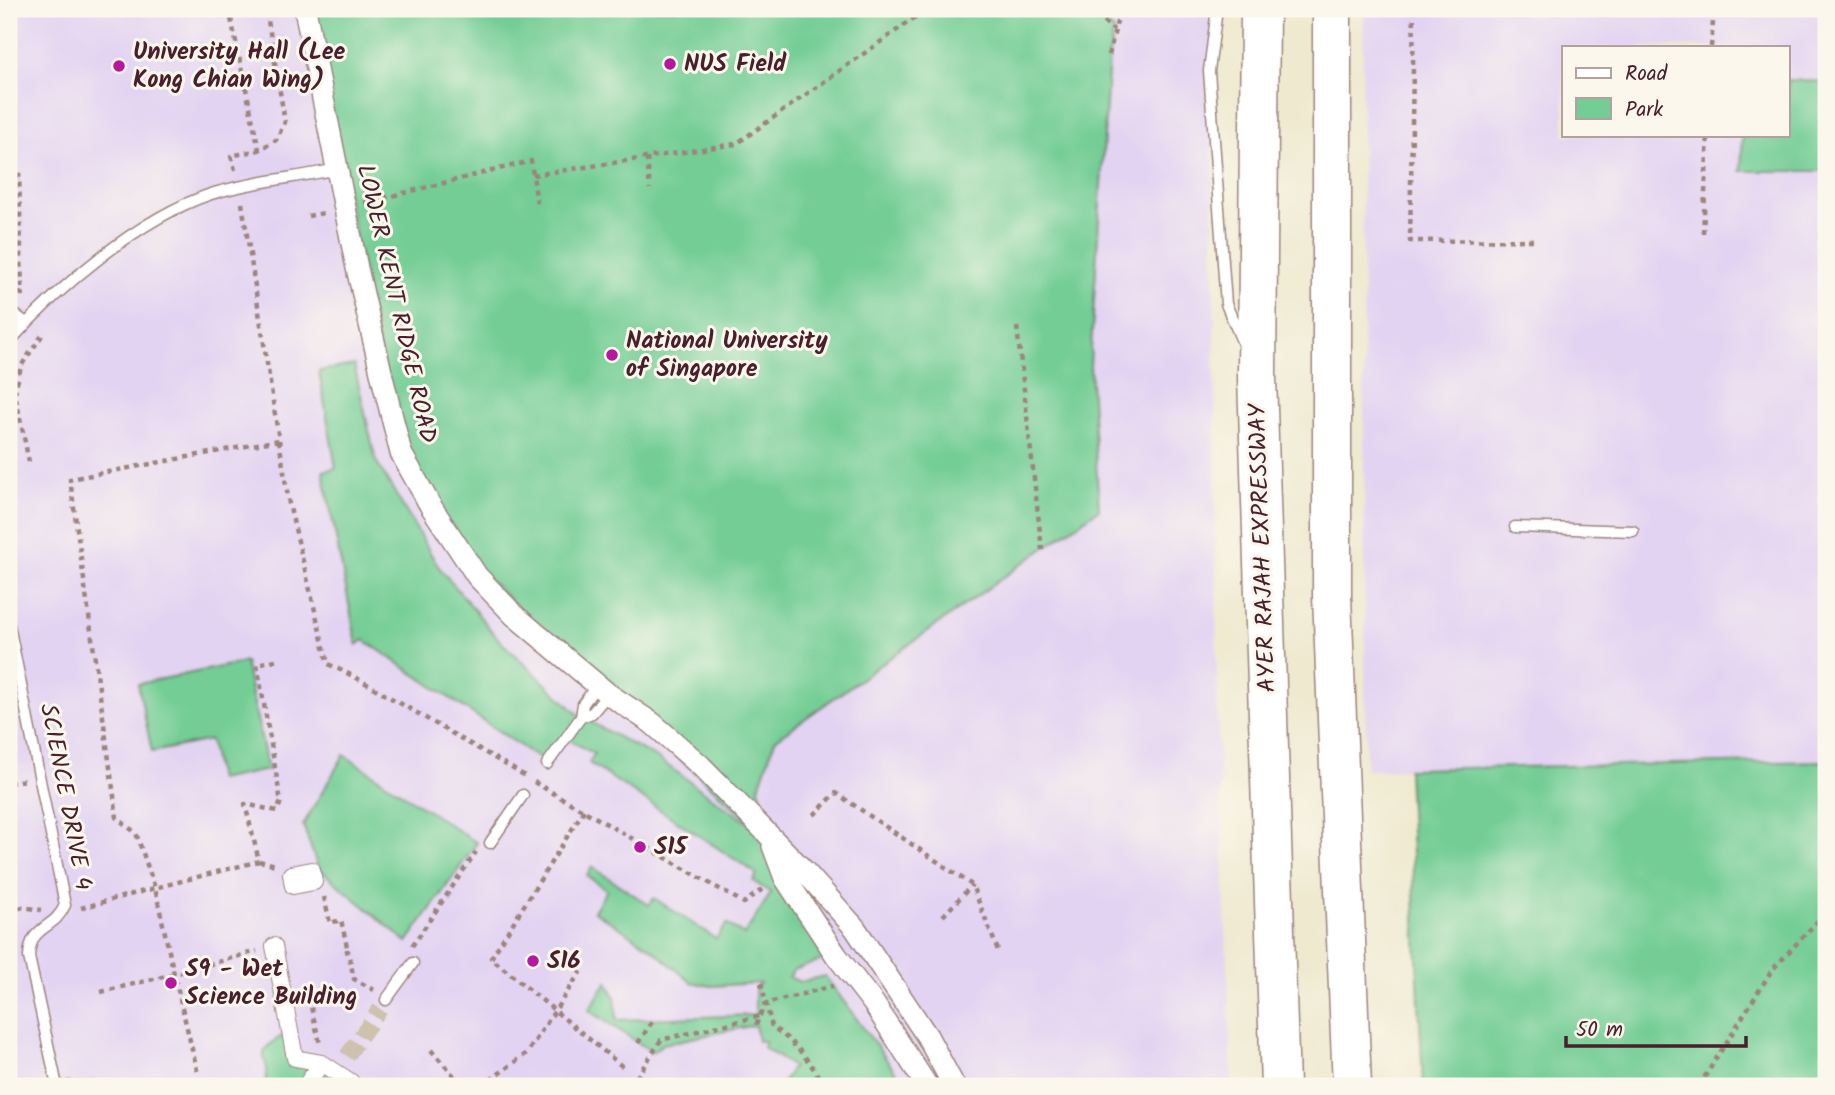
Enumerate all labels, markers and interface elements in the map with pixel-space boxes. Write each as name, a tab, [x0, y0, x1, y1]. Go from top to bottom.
place label: University Hall (Lee Kong Chian Wing)	[133, 33, 345, 100]
place label: NUS Field	[684, 45, 787, 84]
legend	[1562, 46, 1790, 136]
marker: NUS Field	[662, 56, 678, 72]
marker: University Hall (Lee Kong Chian Wing)	[111, 58, 127, 74]
text: Road	[1625, 58, 1668, 91]
text: Park	[1625, 94, 1663, 127]
street label: LOWER KENT RIDGE ROAD	[345, 161, 447, 447]
place label: National University of Singapore	[626, 322, 828, 389]
marker: National University of Singapore	[604, 347, 620, 363]
street label: AYER RAJAH EXPRESSWAY	[1238, 402, 1288, 693]
street label: SCIENCE DRIVE 4	[28, 700, 102, 894]
place label: S15	[654, 828, 688, 867]
marker: S15	[632, 839, 648, 855]
place label: S16	[547, 942, 581, 981]
place label: S9 - Wet Science Building	[185, 950, 357, 1017]
marker: S16	[525, 953, 541, 969]
marker: S9 - Wet Science Building	[163, 975, 179, 991]
scale bar	[1566, 1004, 1746, 1048]
text: 50 m	[1576, 1014, 1623, 1047]

